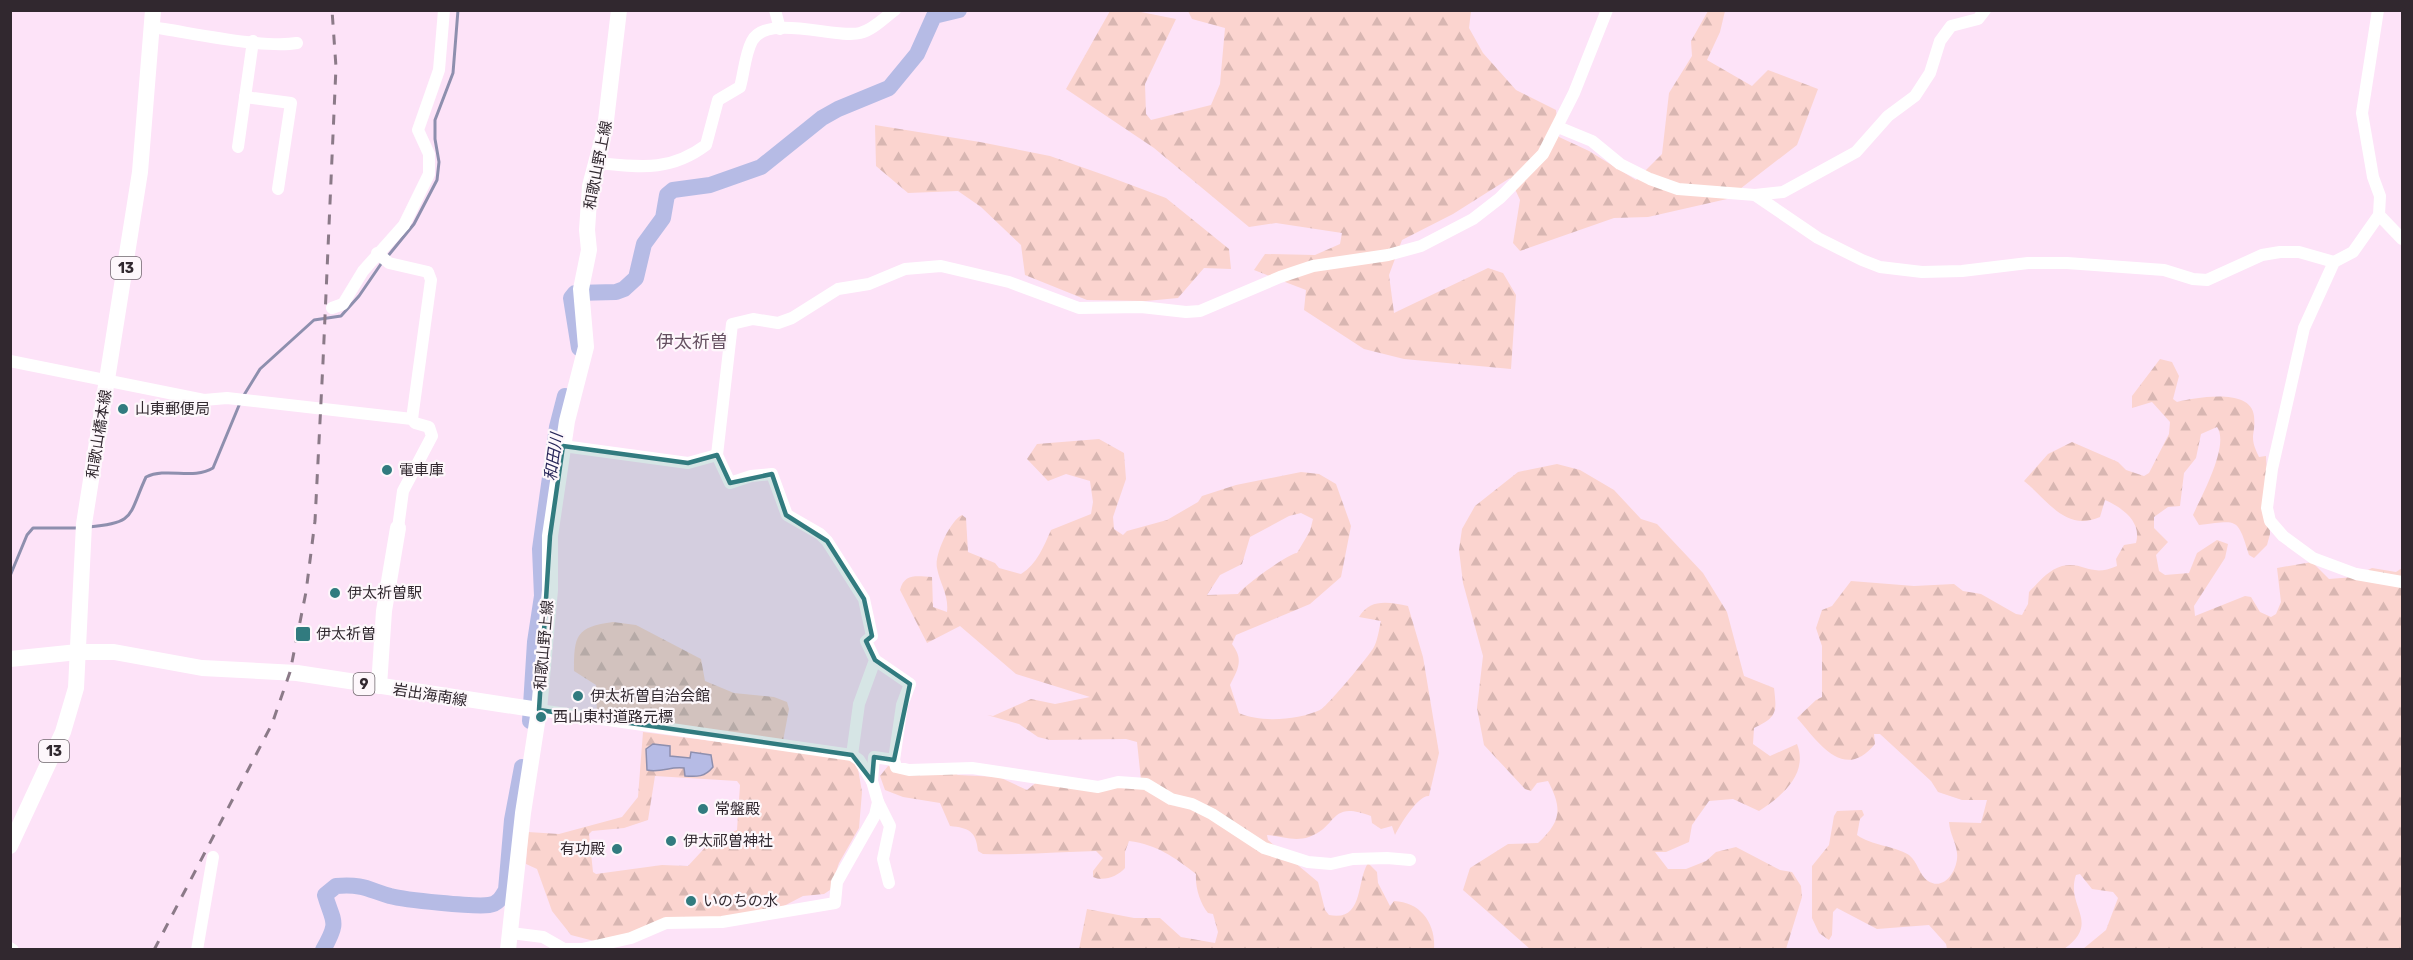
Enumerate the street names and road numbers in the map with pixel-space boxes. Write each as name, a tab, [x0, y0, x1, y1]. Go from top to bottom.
street label: 和歌山野上線	[581, 119, 615, 211]
road number: 13	[111, 257, 141, 279]
street label: 和歌山橋本線	[83, 388, 115, 480]
street label: 和歌山野上線	[531, 599, 557, 691]
road number: 9	[354, 673, 374, 695]
street label: 岩出海南線	[392, 680, 468, 710]
road number: 13	[39, 740, 69, 762]

